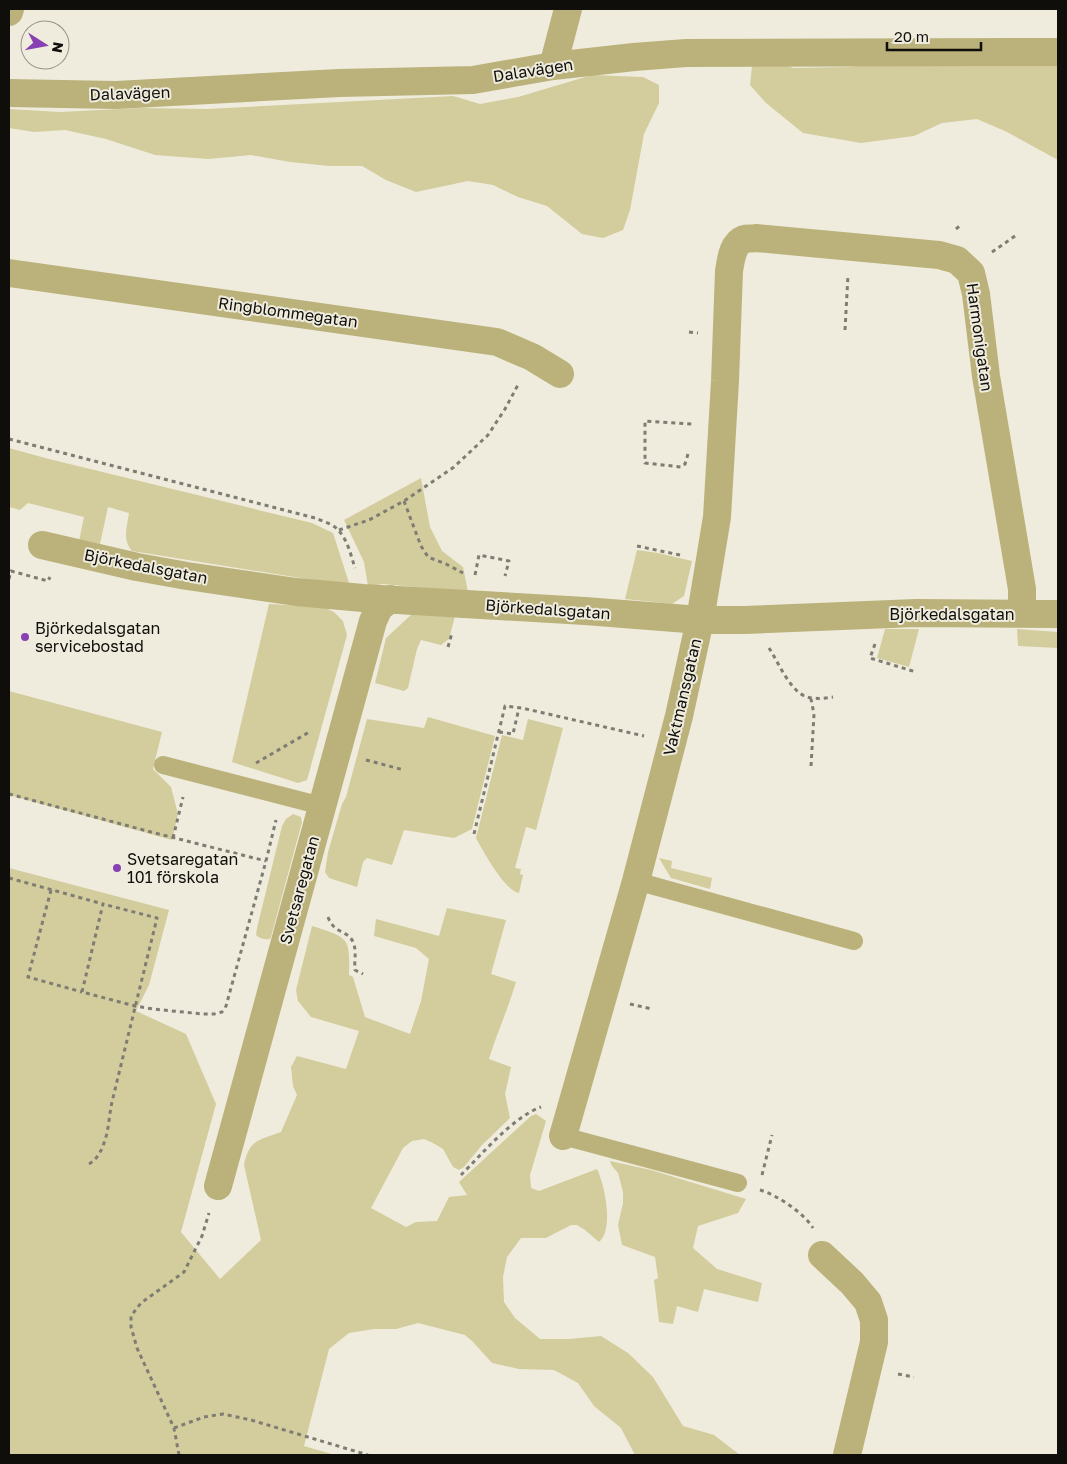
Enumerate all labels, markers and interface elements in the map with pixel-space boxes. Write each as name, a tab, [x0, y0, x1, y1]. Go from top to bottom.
north arrow	[20, 20, 70, 70]
scale bar	[887, 20, 981, 52]
text: 20 m	[894, 27, 929, 45]
text: N	[49, 41, 68, 54]
street label: Dalavägen	[492, 54, 574, 86]
street label: Dalavägen	[89, 82, 171, 104]
street label: Harmonigatan	[962, 281, 998, 393]
street label: Ringblommegatan	[217, 292, 359, 332]
street label: Björkedalsgatan	[83, 544, 209, 588]
street label: Björkedalsgatan	[485, 595, 611, 623]
street label: Björkedalsgatan	[889, 604, 1015, 624]
place label: Björkedalsgatan servicebostad	[35, 618, 160, 656]
marker: Björkedalsgatan servicebostad	[19, 631, 31, 643]
street label: Vaktmansgatan	[659, 636, 705, 758]
street label: Svetsaregatan	[275, 834, 323, 946]
place label: Svetsaregatan 101 förskola	[127, 849, 238, 887]
marker: Svetsaregatan 101 förskola	[111, 862, 123, 874]

